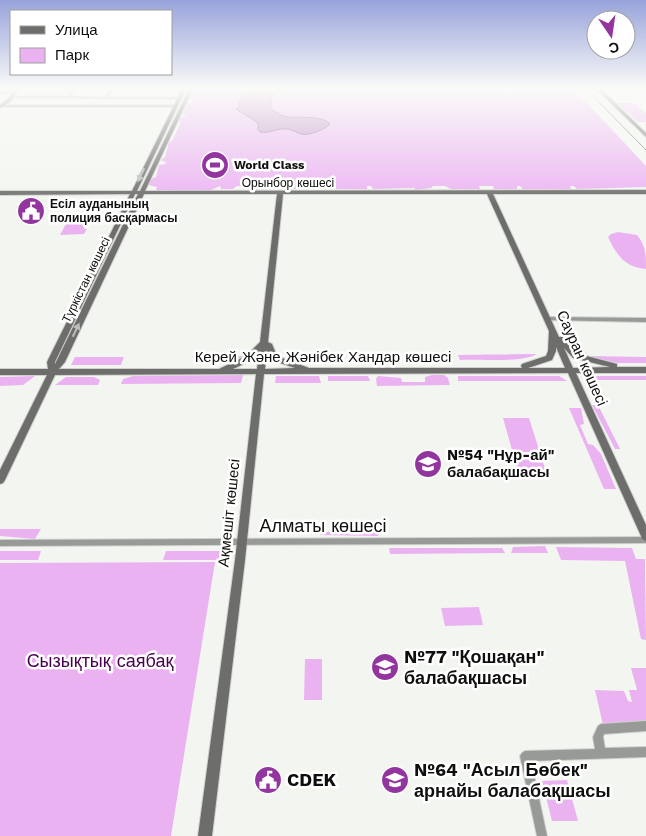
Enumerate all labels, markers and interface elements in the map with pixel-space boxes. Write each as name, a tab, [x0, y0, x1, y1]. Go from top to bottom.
legend	[10, 10, 172, 75]
north arrow	[586, 10, 636, 60]
text: Улица	[55, 21, 98, 39]
text: С	[607, 39, 621, 57]
text: Парк	[55, 46, 89, 64]
sports icon: World Class	[200, 150, 230, 180]
place label: World Class	[234, 158, 305, 172]
one-way arrow	[137, 168, 145, 183]
street label: Орынбор көшесі	[242, 176, 334, 190]
public building icon: Есіл ауданының полиция басқармасы	[16, 196, 46, 226]
place label: Есіл ауданының полиция басқармасы	[50, 197, 177, 225]
street label: Түркістан көшесі	[59, 235, 113, 325]
street label: Сауран көшесі	[553, 307, 611, 409]
one-way arrow	[72, 323, 80, 337]
street label: Керей Және Жәнібек Хандар көшесі	[195, 348, 451, 366]
place label: №54 "Нұр-ай" балабақшасы	[447, 446, 555, 481]
school or university icon: №54 "Нұр-ай" балабақшасы	[413, 449, 443, 479]
street label: Ақмешіт көшесі	[214, 458, 244, 568]
street label: Алматы көшесі	[259, 515, 387, 536]
place label: №77 "Қошақан" балабақшасы	[404, 646, 545, 688]
park label: Сызықтық саябақ	[27, 650, 173, 671]
school or university icon: №77 "Қошақан" балабақшасы	[370, 652, 400, 682]
place label: №64 "Асыл Бөбек" арнайы балабақшасы	[414, 759, 611, 801]
public building icon: CDEK	[253, 765, 283, 795]
school or university icon: №64 "Асыл Бөбек" арнайы балабақшасы	[380, 765, 410, 795]
place label: CDEK	[287, 769, 337, 790]

